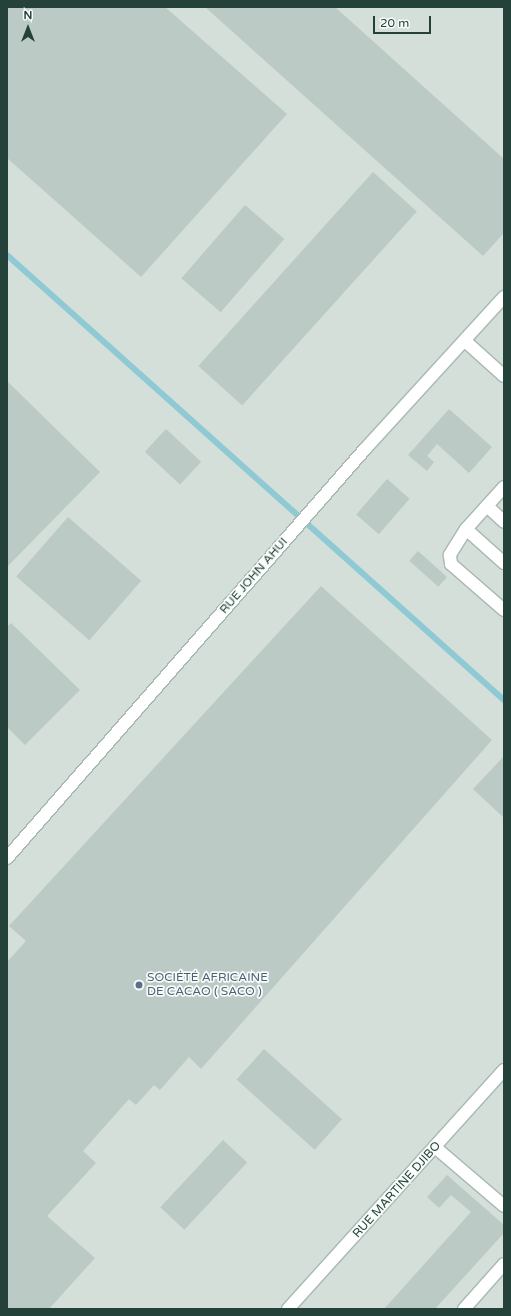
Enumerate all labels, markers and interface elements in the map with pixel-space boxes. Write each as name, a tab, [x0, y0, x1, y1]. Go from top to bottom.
north arrow	[8, 8, 48, 48]
scale bar	[375, 8, 433, 34]
text: N	[24, 9, 32, 22]
text: 20 m	[380, 16, 409, 30]
street label: RUE JOHN AHUI	[217, 535, 291, 617]
place label: SOCIÉTÉ AFRICAINE DE CACAO ( SACO )	[147, 971, 268, 999]
marker: SOCIÉTÉ AFRICAINE DE CACAO ( SACO )	[134, 980, 144, 990]
street label: RUE MARTINE DJIBO	[350, 1139, 444, 1241]

